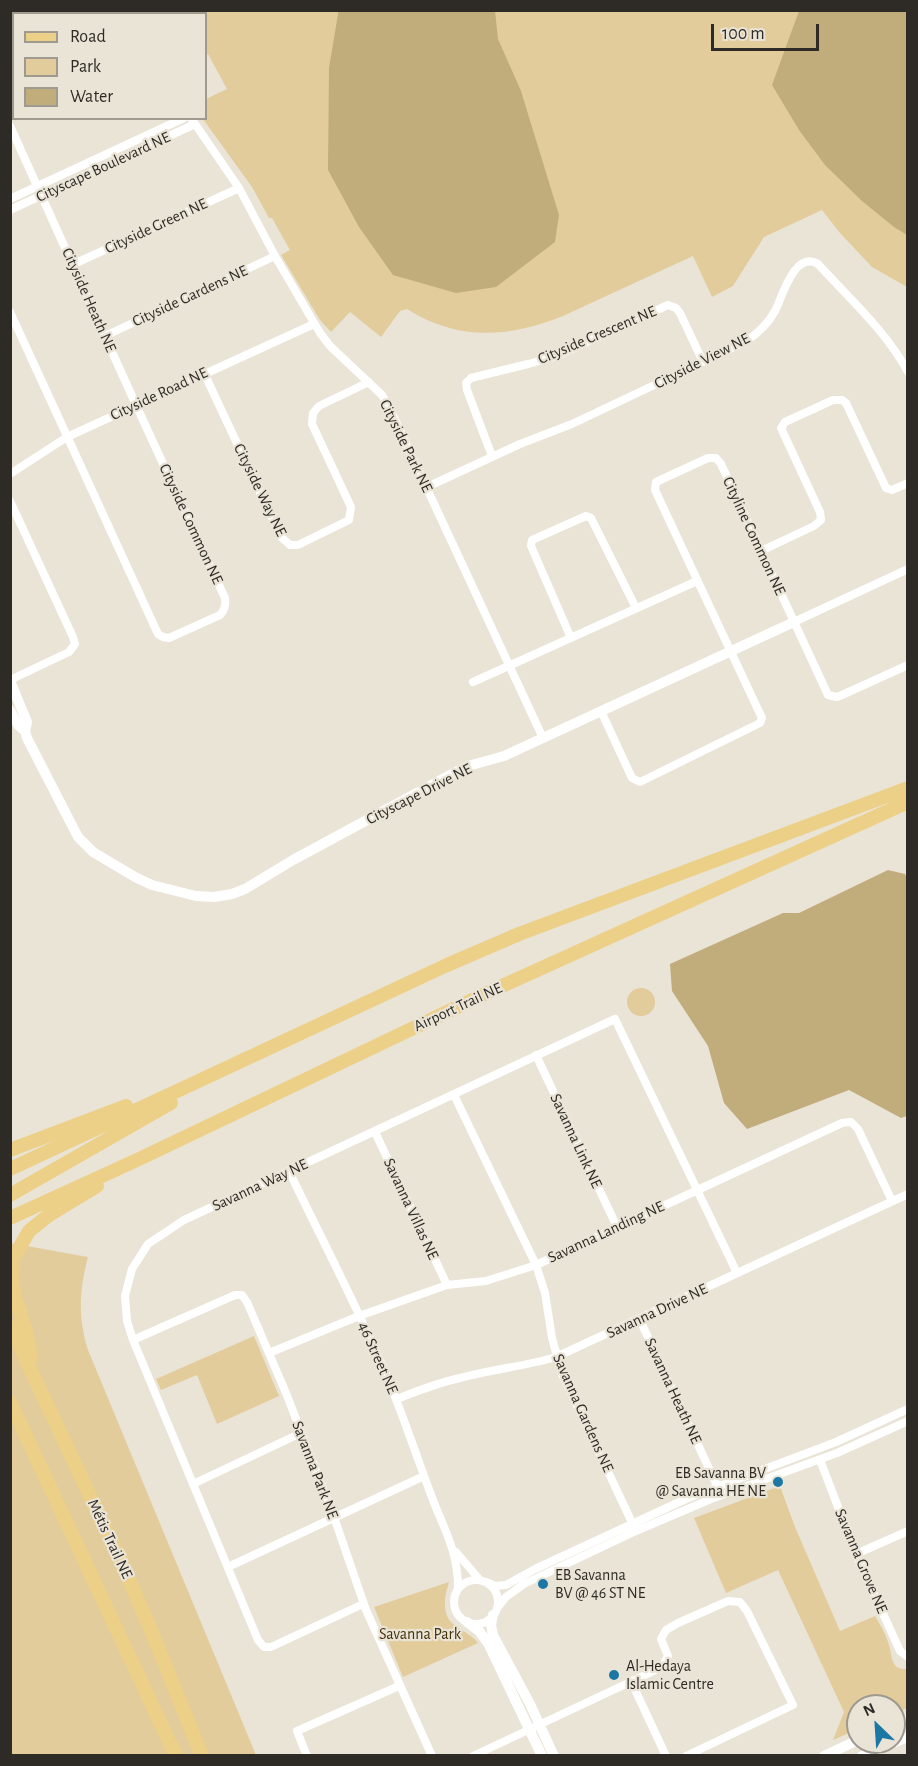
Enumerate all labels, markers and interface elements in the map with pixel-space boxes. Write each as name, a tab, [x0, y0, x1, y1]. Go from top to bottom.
legend	[12, 12, 207, 120]
scale bar	[714, 12, 822, 50]
text: 100 m	[722, 25, 765, 43]
text: Road	[70, 28, 106, 46]
text: Park	[70, 58, 101, 76]
text: Water	[70, 88, 113, 106]
street label: Cityscape Boulevard NE	[33, 127, 173, 207]
street label: Cityside Green NE	[102, 194, 210, 258]
street label: Cityside Heath NE	[57, 245, 121, 355]
street label: Cityside Gardens NE	[129, 261, 251, 331]
street label: Cityside Crescent NE	[535, 301, 659, 369]
street label: Cityside View NE	[651, 329, 753, 393]
street label: Cityside Road NE	[107, 363, 211, 425]
street label: Cityside Park NE	[375, 396, 437, 496]
street label: Cityside Way NE	[229, 440, 291, 540]
street label: Cityside Common NE	[155, 461, 227, 587]
street label: Cityline Common NE	[718, 474, 790, 598]
street label: Cityscape Drive NE	[363, 759, 475, 829]
street label: Airport Trail NE	[411, 978, 505, 1036]
street label: Savanna Link NE	[546, 1091, 606, 1191]
street label: Savanna Way NE	[209, 1154, 311, 1216]
street label: Savanna Villas NE	[379, 1155, 443, 1263]
street label: Savanna Landing NE	[545, 1197, 667, 1267]
street label: Savanna Drive NE	[604, 1279, 710, 1343]
street label: 46 Street NE	[354, 1319, 402, 1397]
street label: Savanna Heath NE	[640, 1335, 706, 1447]
street label: Savanna Gardens NE	[548, 1351, 618, 1475]
street label: Savanna Park NE	[288, 1418, 342, 1522]
place label: EB Savanna BV @ Savanna HE NE	[656, 1463, 766, 1501]
marker: EB Savanna BV @ Savanna HE NE	[771, 1475, 785, 1489]
street label: Métis Trail NE	[83, 1496, 137, 1582]
street label: Savanna Grove NE	[830, 1506, 892, 1616]
place label: EB Savanna BV @ 46 ST NE	[555, 1565, 645, 1603]
marker: EB Savanna BV @ 46 ST NE	[536, 1577, 550, 1591]
park label: Savanna Park	[379, 1624, 461, 1644]
place label: Al-Hedaya Islamic Centre	[626, 1656, 714, 1694]
marker: Al-Hedaya Islamic Centre	[607, 1668, 621, 1682]
north arrow	[846, 1694, 906, 1754]
text: N	[861, 1700, 878, 1719]

